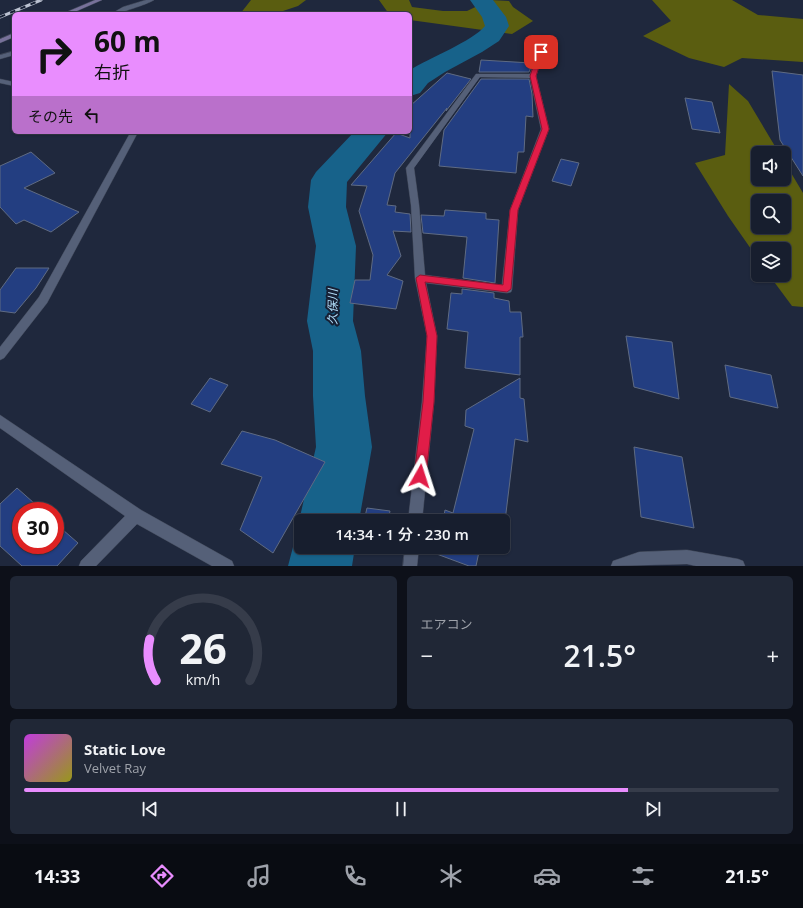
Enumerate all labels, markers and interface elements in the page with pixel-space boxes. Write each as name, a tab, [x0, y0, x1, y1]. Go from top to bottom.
text: 60 m	[94, 22, 161, 60]
icon: right	[28, 28, 80, 80]
pin	[524, 35, 558, 69]
icon: arrive	[530, 41, 552, 63]
text: 右折	[94, 60, 130, 84]
icon: left	[81, 104, 103, 126]
text: その先	[28, 106, 73, 126]
map controls	[751, 146, 791, 282]
button: sound	[751, 146, 791, 186]
button: search	[751, 194, 791, 234]
button: layers	[751, 242, 791, 282]
water label: 久保川	[324, 287, 341, 325]
position arrow	[399, 455, 441, 497]
speed limit sign: 30	[12, 502, 64, 554]
text: 14:34 · 1 分 · 230 m	[335, 524, 469, 544]
text: エアコン	[421, 615, 473, 633]
text: 26	[179, 619, 227, 675]
text: 21.5°	[563, 635, 636, 676]
text: −	[421, 640, 433, 670]
text: +	[766, 640, 779, 670]
text: km/h	[186, 669, 221, 688]
text: Static Love	[84, 739, 166, 759]
text: Velvet Ray	[84, 759, 146, 777]
icon: previous	[139, 798, 161, 820]
icon: pause	[390, 798, 412, 820]
icon: next	[642, 798, 664, 820]
icon: directions	[148, 862, 176, 890]
icon: music	[245, 862, 273, 890]
icon: phone	[341, 862, 369, 890]
icon: climate	[437, 862, 465, 890]
icon: car	[533, 862, 561, 890]
icon: filters	[629, 862, 657, 890]
text: 14:33	[34, 864, 80, 888]
text: 21.5°	[725, 864, 769, 888]

